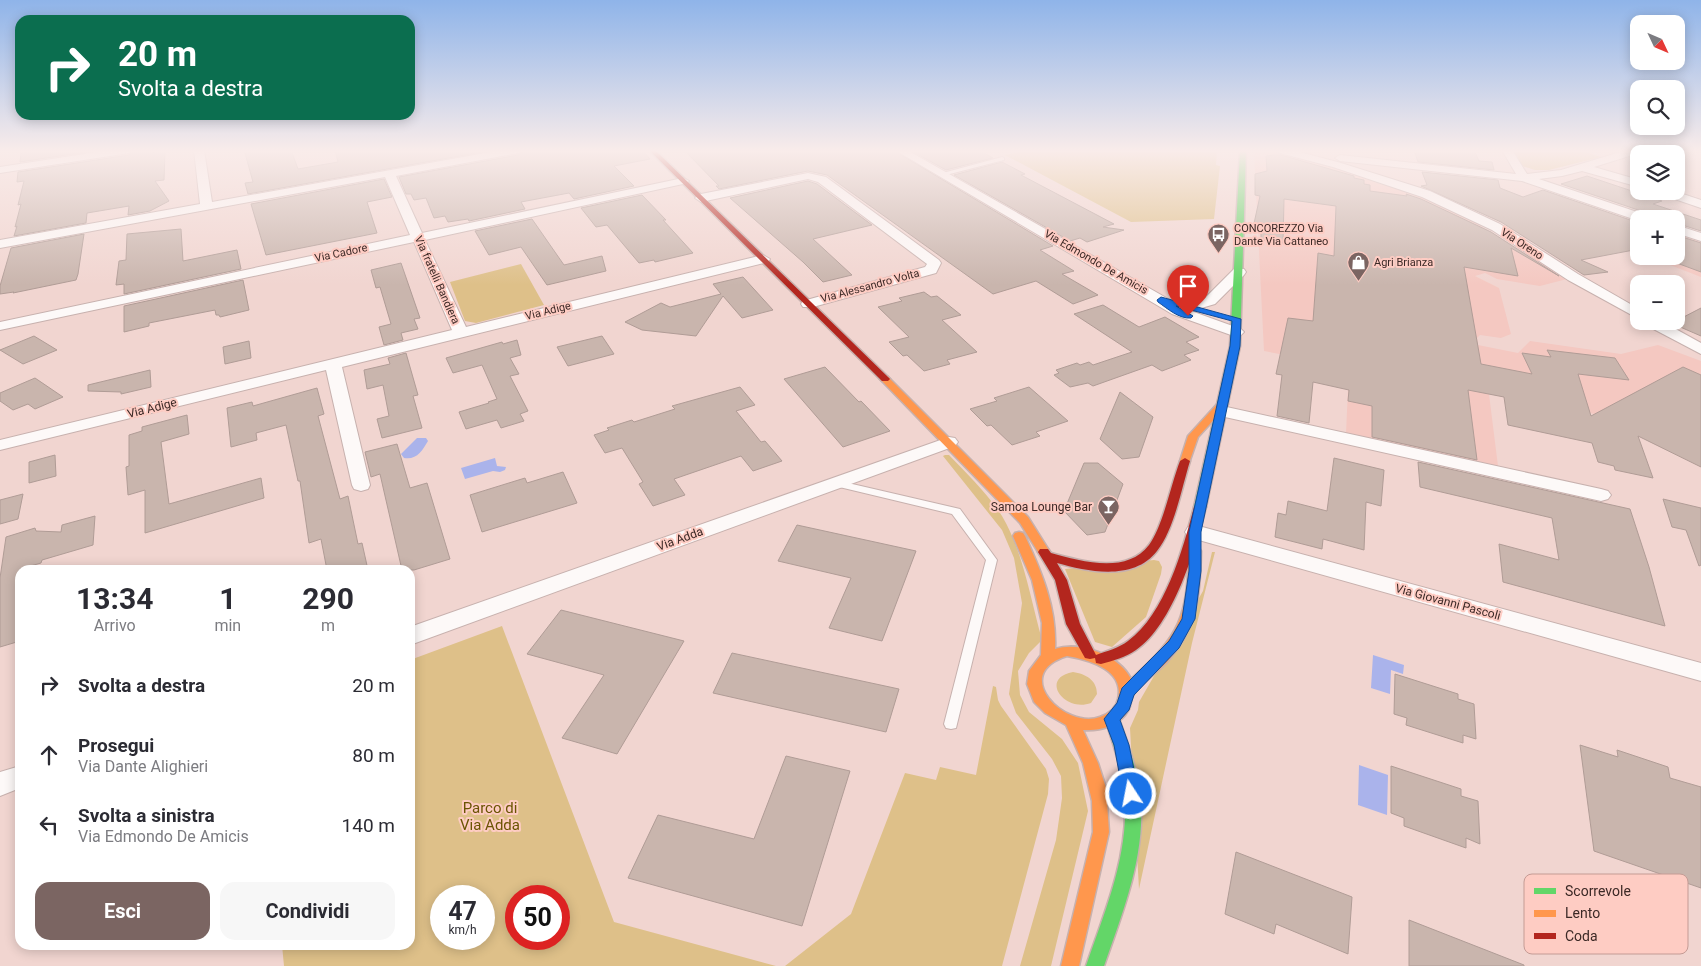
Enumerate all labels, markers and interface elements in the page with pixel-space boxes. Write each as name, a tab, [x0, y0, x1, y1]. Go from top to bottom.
north arrow	[1630, 15, 1685, 70]
map controls	[1630, 15, 1685, 330]
text: 20 m	[118, 34, 197, 75]
icon: right	[35, 35, 100, 100]
text: Svolta a destra	[118, 76, 263, 101]
button: search	[1630, 80, 1685, 135]
button: layers	[1630, 145, 1685, 200]
button: +	[1630, 210, 1685, 265]
bus stop icon: CONCOREZZO Via Dante Via Cattaneo	[1206, 222, 1230, 253]
place label: CONCOREZZO Via Dante Via Cattaneo	[1234, 222, 1328, 248]
street label: Via Oreno	[1498, 226, 1546, 262]
street label: Via Edmondo De Amicis	[1042, 227, 1150, 297]
street label: Via fratelli Bandiera	[412, 234, 462, 326]
street label: Via Cadore	[313, 241, 369, 265]
shop icon: Agri Brianza	[1346, 250, 1370, 281]
place label: Agri Brianza	[1374, 256, 1433, 269]
pin	[1167, 265, 1209, 316]
street label: Via Alessandro Volta	[819, 267, 921, 305]
icon: arrive	[1174, 272, 1202, 300]
button: −	[1630, 275, 1685, 330]
street label: Via Adige	[524, 299, 572, 323]
street label: Via Adige	[126, 395, 178, 421]
bar icon: Samoa Lounge Bar	[1096, 495, 1120, 526]
place label: Samoa Lounge Bar	[991, 500, 1092, 514]
street label: Via Adda	[655, 524, 705, 554]
text: 13:34	[76, 581, 153, 616]
text: 1	[219, 581, 236, 616]
text: 290	[302, 581, 354, 616]
street label: Via Giovanni Pascoli	[1394, 581, 1502, 623]
text: Arrivo	[94, 616, 136, 635]
text: min	[214, 616, 241, 635]
text: m	[321, 616, 335, 635]
icon: right	[35, 671, 63, 699]
text: Svolta a destra	[78, 674, 205, 697]
text: 20 m	[352, 674, 395, 697]
text: Prosegui	[78, 734, 154, 757]
icon: ahead	[35, 741, 63, 769]
text: 80 m	[352, 744, 395, 767]
text: Via Dante Alighieri	[78, 757, 208, 776]
position arrow	[1104, 767, 1156, 819]
park label: Parco di Via Adda	[460, 799, 520, 834]
text: Svolta a sinistra	[78, 804, 215, 827]
icon: left	[35, 811, 63, 839]
text: 140 m	[342, 814, 395, 837]
text: Via Edmondo De Amicis	[78, 827, 249, 846]
legend	[1524, 874, 1688, 954]
button: Esci	[35, 882, 210, 940]
button: Condividi	[220, 882, 395, 940]
text: Scorrevole	[1565, 883, 1631, 899]
speed limit sign: 50	[505, 885, 570, 950]
text: 47	[448, 897, 477, 926]
text: Lento	[1565, 905, 1600, 921]
text: km/h	[448, 923, 477, 937]
text: Coda	[1565, 928, 1598, 944]

